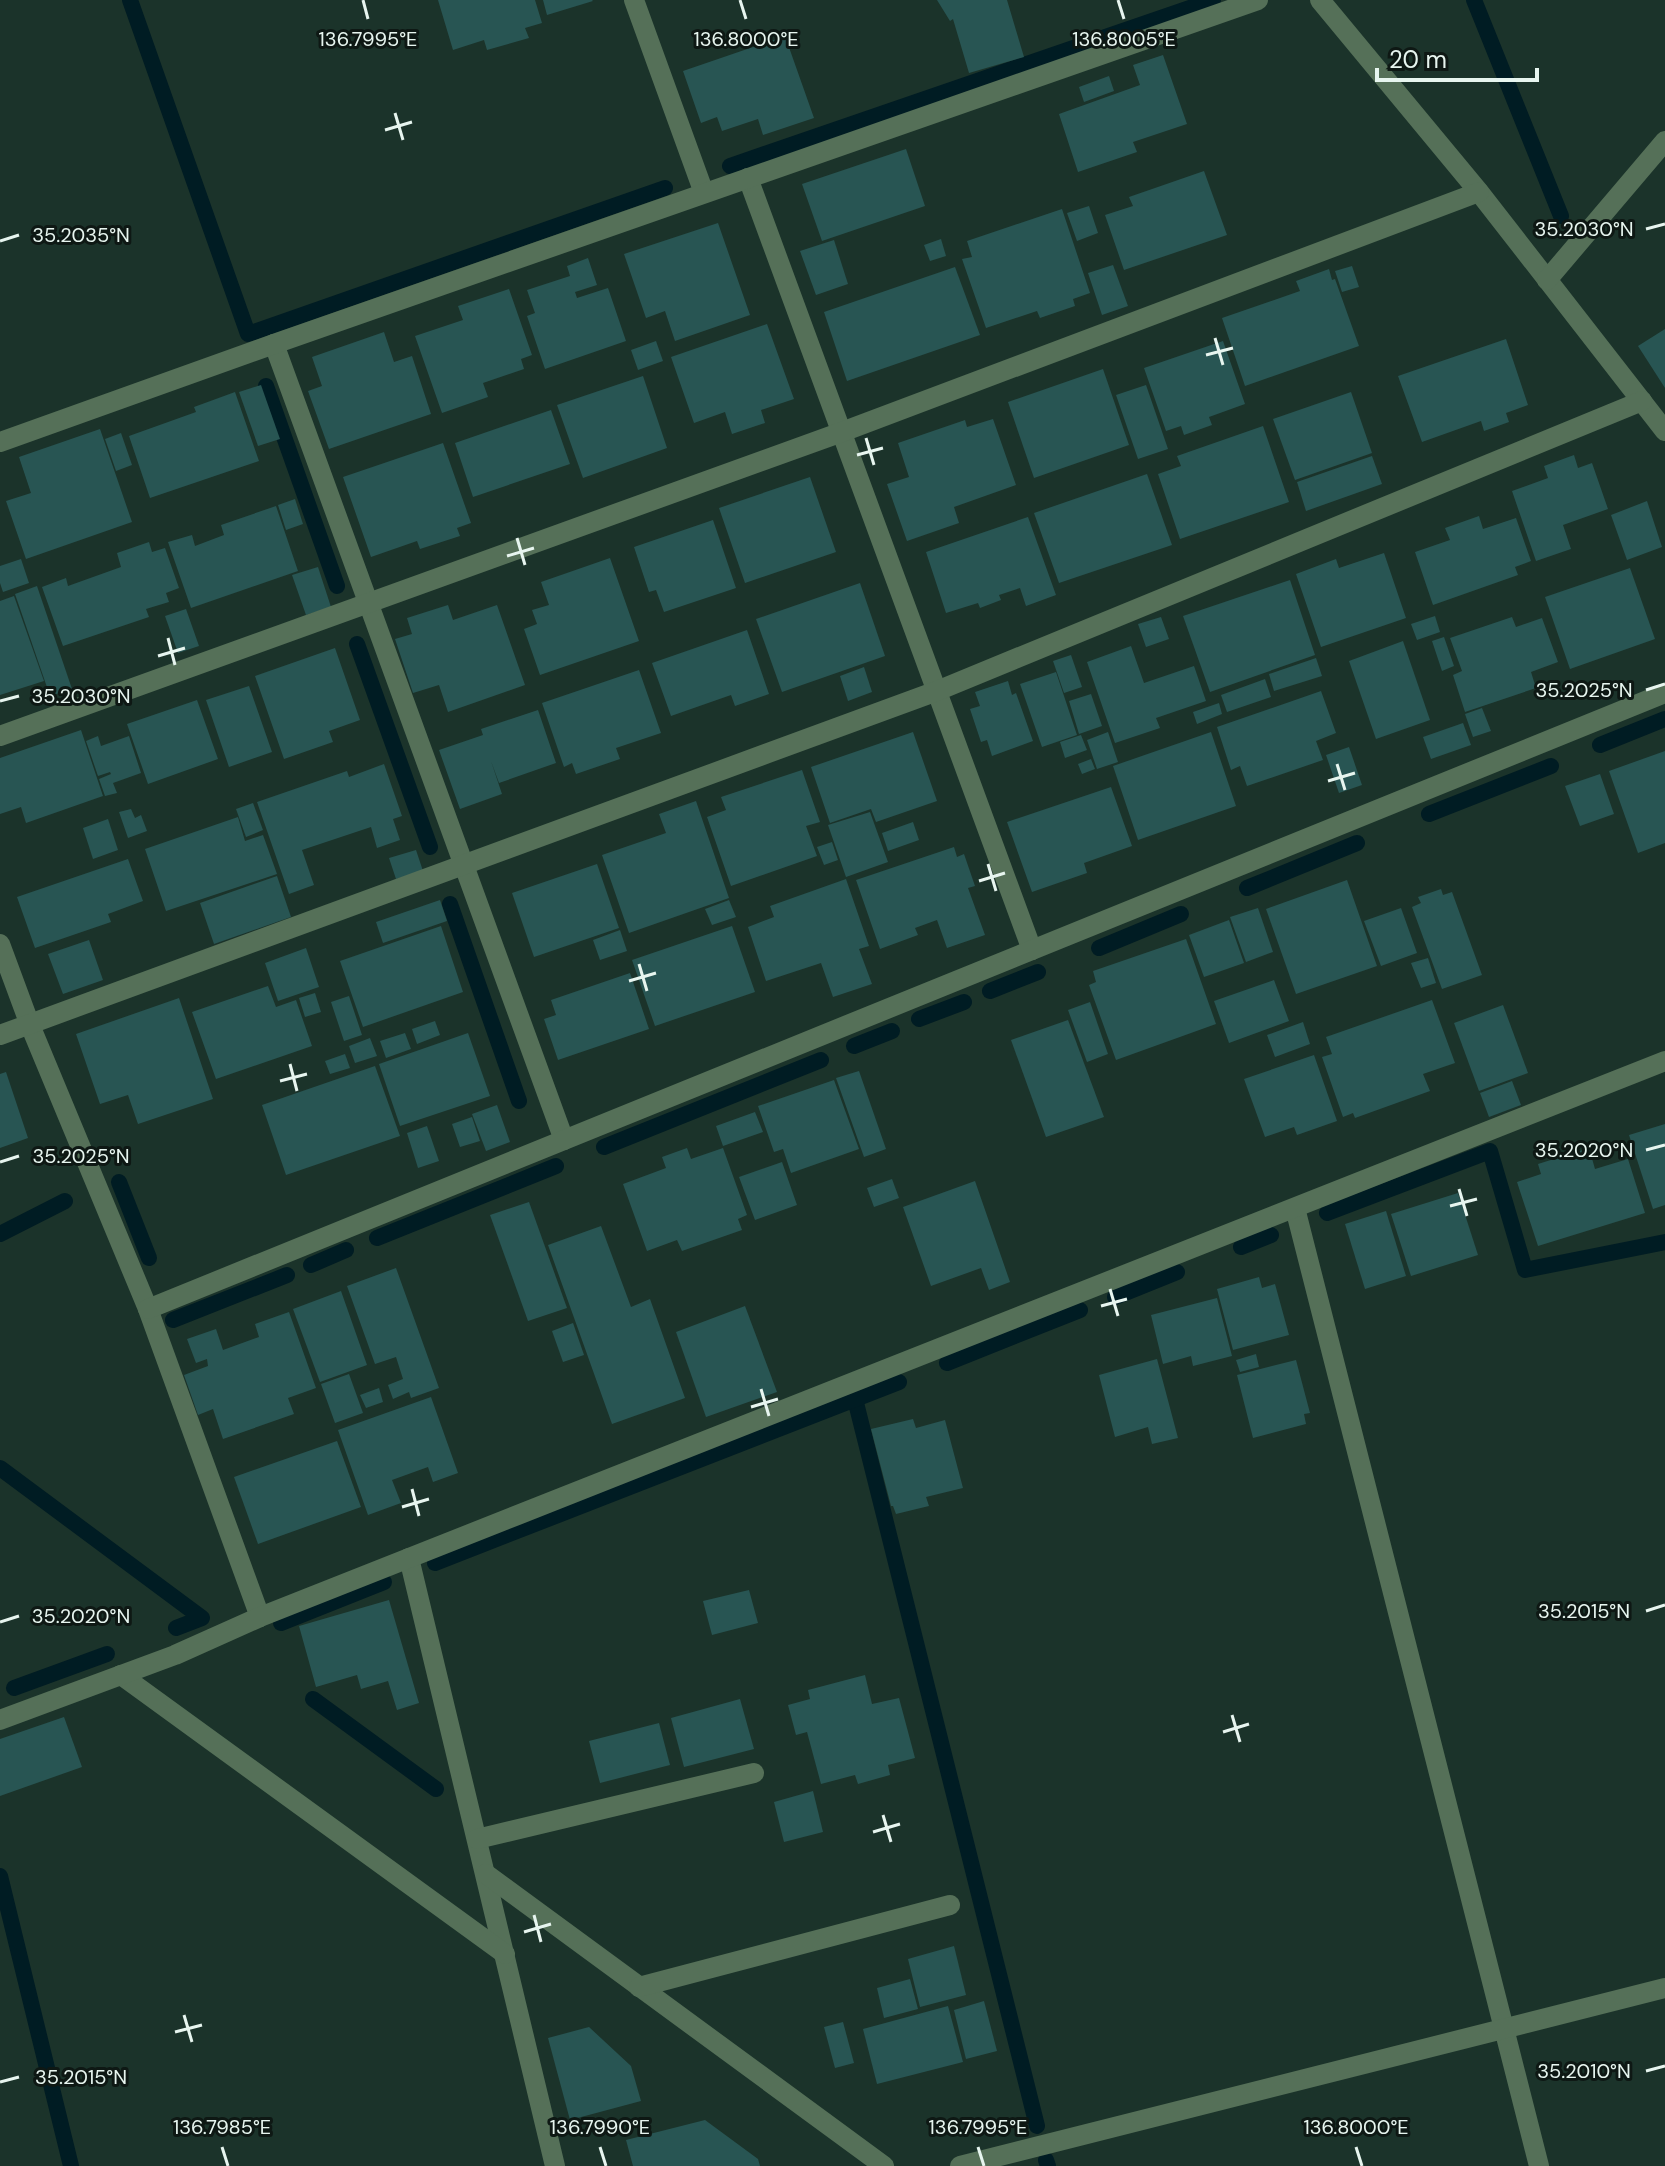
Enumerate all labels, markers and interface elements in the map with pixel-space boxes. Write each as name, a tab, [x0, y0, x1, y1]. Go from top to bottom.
text: 136.7995°E	[319, 26, 417, 52]
text: 136.8000°E	[693, 26, 799, 52]
text: 136.8005°E	[1072, 26, 1176, 52]
scale bar	[1377, 32, 1537, 82]
text: 20 m	[1389, 44, 1447, 75]
text: 35.2030°N	[1534, 216, 1634, 242]
text: 35.2035°N	[32, 222, 130, 248]
text: 35.2025°N	[1535, 677, 1633, 703]
text: 35.2030°N	[31, 683, 131, 709]
text: 35.2020°N	[1535, 1137, 1633, 1163]
text: 35.2025°N	[32, 1143, 130, 1169]
text: 35.2015°N	[1538, 1598, 1630, 1624]
text: 35.2020°N	[32, 1603, 130, 1629]
text: 35.2010°N	[1537, 2058, 1631, 2084]
text: 35.2015°N	[35, 2064, 127, 2090]
text: 136.7985°E	[173, 2114, 271, 2140]
text: 136.7990°E	[550, 2114, 650, 2140]
text: 136.7995°E	[929, 2114, 1027, 2140]
text: 136.8000°E	[1303, 2114, 1409, 2140]

